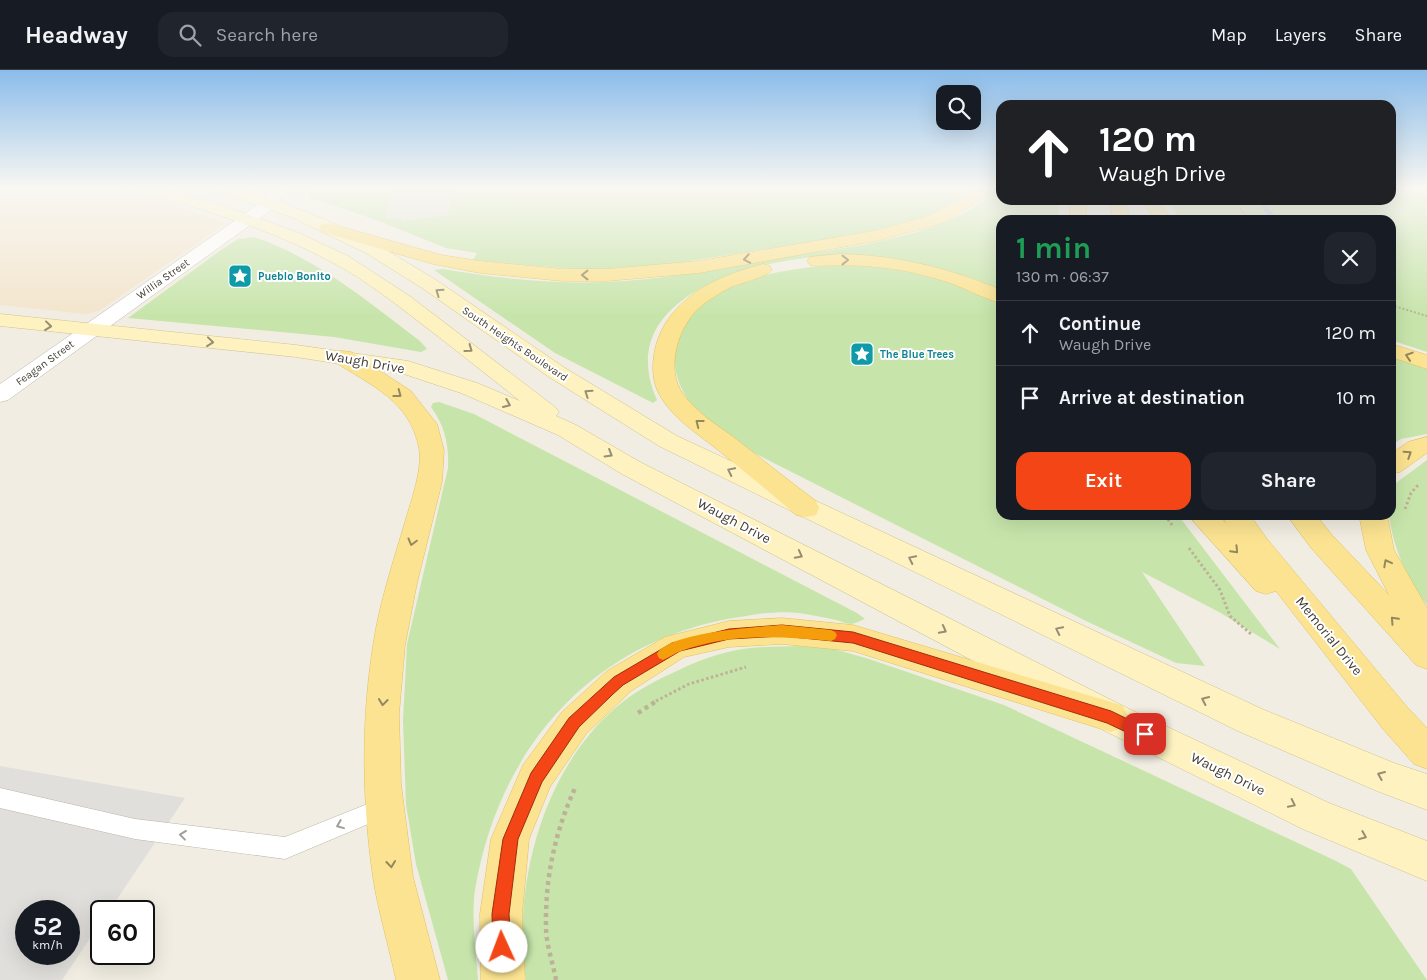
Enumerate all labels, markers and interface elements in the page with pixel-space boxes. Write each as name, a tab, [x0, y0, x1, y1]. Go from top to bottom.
search box	[158, 12, 508, 57]
text: Headway	[25, 21, 128, 49]
icon: search	[176, 21, 204, 49]
text: Search here	[216, 24, 318, 46]
text: Map	[1211, 24, 1247, 46]
text: Layers	[1275, 24, 1327, 46]
text: Share	[1355, 24, 1402, 46]
map controls	[936, 85, 981, 130]
button: search	[936, 85, 981, 130]
text: 120 m	[1099, 119, 1197, 160]
icon: ahead	[1016, 120, 1081, 185]
text: Waugh Drive	[1099, 161, 1226, 187]
text: 1 min	[1016, 230, 1091, 266]
button: close	[1324, 232, 1376, 284]
one-way arrow	[743, 254, 751, 264]
one-way arrow	[842, 255, 849, 265]
street label: Willia Street	[134, 256, 192, 302]
place icon: Pueblo Bonito	[227, 263, 253, 289]
text: 130 m · 06:37	[1016, 267, 1109, 286]
place label: Pueblo Bonito	[258, 270, 331, 283]
one-way arrow	[581, 270, 589, 280]
one-way arrow	[436, 289, 445, 298]
street label: South Heights Boulevard	[460, 304, 570, 384]
text: Continue	[1059, 313, 1141, 335]
icon: ahead	[1016, 319, 1044, 347]
one-way arrow	[45, 320, 53, 331]
text: 120 m	[1325, 322, 1376, 344]
text: Waugh Drive	[1059, 335, 1151, 354]
one-way arrow	[206, 336, 214, 347]
street label: Feagan Street	[13, 337, 77, 389]
place icon: The Blue Trees	[849, 341, 875, 367]
one-way arrow	[463, 343, 473, 352]
street label: Waugh Drive	[324, 347, 406, 377]
place label: The Blue Trees	[880, 348, 954, 361]
one-way arrow	[1405, 351, 1414, 361]
icon: arrive	[1016, 384, 1044, 412]
text: Arrive at destination	[1059, 387, 1245, 409]
text: 10 m	[1336, 387, 1376, 409]
one-way arrow	[392, 388, 402, 397]
one-way arrow	[584, 390, 594, 399]
one-way arrow	[502, 398, 511, 409]
one-way arrow	[696, 420, 705, 428]
one-way arrow	[603, 448, 612, 458]
one-way arrow	[1403, 451, 1412, 460]
button: Exit	[1016, 452, 1191, 510]
button: Share	[1201, 452, 1376, 510]
one-way arrow	[727, 467, 736, 477]
street label: Waugh Drive	[694, 495, 774, 547]
one-way arrow	[408, 538, 418, 546]
one-way arrow	[1229, 545, 1238, 554]
one-way arrow	[793, 549, 802, 559]
one-way arrow	[909, 555, 918, 565]
one-way arrow	[1384, 559, 1394, 568]
street label: Memorial Drive	[1292, 593, 1366, 679]
one-way arrow	[1391, 616, 1400, 625]
one-way arrow	[938, 624, 947, 634]
one-way arrow	[1055, 626, 1064, 636]
one-way arrow	[1201, 695, 1210, 706]
one-way arrow	[378, 698, 389, 706]
pin	[1124, 713, 1166, 755]
icon: arrive	[1131, 720, 1159, 748]
street label: Waugh Drive	[1188, 749, 1268, 799]
one-way arrow	[1377, 771, 1386, 782]
one-way arrow	[1286, 798, 1295, 808]
one-way arrow	[336, 819, 345, 830]
one-way arrow	[1358, 829, 1367, 840]
one-way arrow	[179, 830, 187, 841]
one-way arrow	[385, 860, 396, 868]
speed limit sign: 60	[90, 900, 155, 965]
text: 52	[33, 912, 62, 941]
position arrow	[475, 920, 527, 972]
text: km/h	[32, 938, 63, 952]

